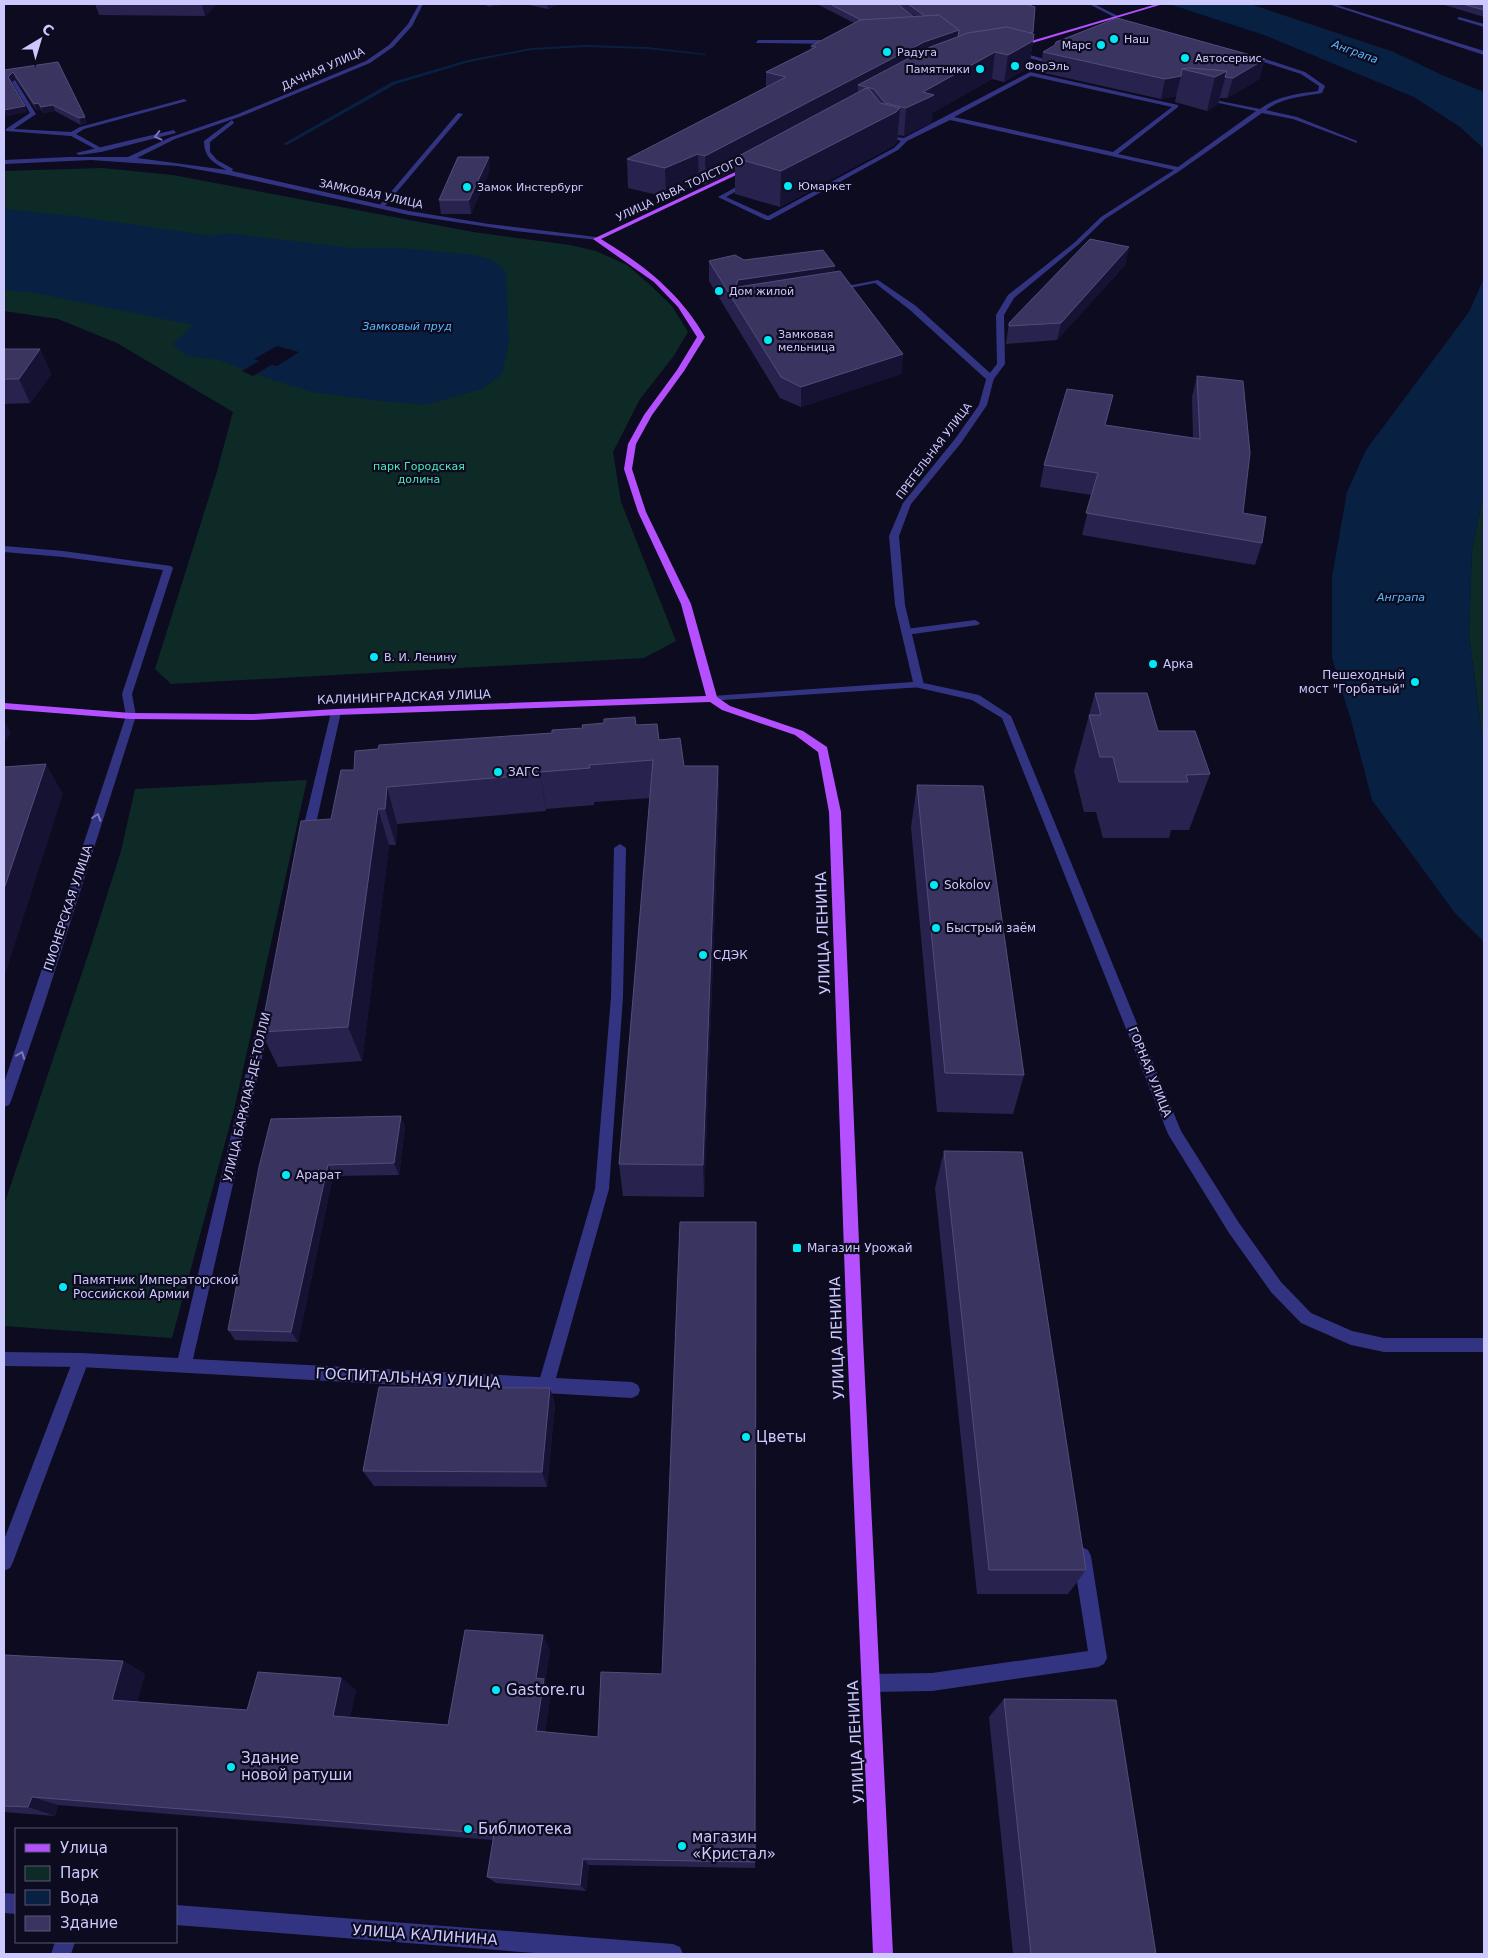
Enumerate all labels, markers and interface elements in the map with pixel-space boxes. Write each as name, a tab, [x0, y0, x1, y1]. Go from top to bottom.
north arrow	[15, 15, 65, 65]
text: С	[39, 20, 57, 39]
marker: Наш	[1108, 33, 1120, 45]
place label: Наш	[1124, 33, 1149, 46]
water label: Анграпа	[1329, 37, 1380, 66]
place label: Марс	[1062, 39, 1091, 52]
marker: Марс	[1095, 39, 1107, 51]
street label: ДАЧНАЯ УЛИЦА	[279, 45, 367, 93]
marker: Радуга	[881, 46, 893, 58]
place label: Радуга	[897, 46, 937, 59]
marker: Автосервис	[1179, 52, 1191, 64]
place label: Автосервис	[1195, 52, 1262, 65]
marker: ФорЭль	[1009, 60, 1021, 72]
place label: ФорЭль	[1025, 60, 1069, 73]
place label: Памятники	[906, 63, 970, 76]
marker: Памятники	[974, 63, 986, 75]
one-way arrow	[155, 130, 163, 140]
street label: УЛИЦА ЛЬВА ТОЛСТОГО	[614, 154, 746, 224]
street label: ЗАМКОВАЯ УЛИЦА	[318, 177, 425, 211]
marker: Юмаркет	[782, 180, 794, 192]
place label: Юмаркет	[798, 180, 852, 193]
marker: Замок Инстербург	[461, 181, 473, 193]
place label: Замок Инстербург	[477, 181, 584, 194]
marker: Дом жилой	[713, 285, 725, 297]
place label: Дом жилой	[729, 285, 794, 298]
water label: Замковый пруд	[362, 320, 452, 333]
place label: Замковая мельница	[778, 328, 835, 354]
marker: Замковая мельница	[762, 334, 774, 346]
street label: ПРЕГЕЛЬНАЯ УЛИЦА	[893, 400, 975, 502]
park label: парк Городская долина	[373, 460, 465, 486]
water label: Анграпа	[1376, 591, 1425, 604]
marker: В. И. Ленину	[368, 651, 380, 663]
place label: В. И. Ленину	[384, 651, 457, 664]
place label: Арка	[1163, 657, 1193, 671]
marker: Арка	[1147, 658, 1159, 670]
place label: Пешеходный мост "Горбатый"	[1299, 668, 1405, 696]
marker: Пешеходный мост "Горбатый"	[1409, 676, 1421, 688]
street label: КАЛИНИНГРАДСКАЯ УЛИЦА	[317, 687, 492, 707]
place label: ЗАГС	[508, 765, 540, 779]
marker: ЗАГС	[492, 766, 504, 778]
one-way arrow	[91, 813, 101, 822]
street label: ПИОНЕРСКАЯ УЛИЦА	[41, 843, 95, 973]
street label: УЛИЦА ЛЕНИНА	[812, 870, 834, 995]
place label: Sokolov	[944, 878, 991, 892]
marker: Sokolov	[928, 879, 940, 891]
place label: Быстрый заём	[946, 921, 1036, 935]
marker: Быстрый заём	[930, 922, 942, 934]
place label: СДЭК	[713, 948, 748, 962]
marker: СДЭК	[697, 949, 709, 961]
street label: УЛИЦА БАРКЛАЯ-ДЕ-ТОЛЛИ	[221, 1011, 273, 1183]
street label: ГОРНАЯ УЛИЦА	[1125, 1025, 1175, 1120]
one-way arrow	[15, 1051, 25, 1060]
place label: Арарат	[296, 1168, 341, 1182]
marker: Арарат	[280, 1169, 292, 1181]
place label: Магазин Урожай	[807, 1241, 912, 1255]
marker: Магазин Урожай	[791, 1242, 803, 1254]
place label: Памятник Императорской Российской Армии	[73, 1273, 239, 1301]
street label: УЛИЦА ЛЕНИНА	[826, 1275, 848, 1400]
marker: Памятник Императорской Российской Армии	[57, 1281, 69, 1293]
street label: ГОСПИТАЛЬНАЯ УЛИЦА	[315, 1364, 502, 1392]
place label: Цветы	[756, 1428, 806, 1446]
marker: Цветы	[740, 1431, 752, 1443]
street label: УЛИЦА ЛЕНИНА	[844, 1679, 868, 1804]
place label: Gastore.ru	[506, 1681, 585, 1699]
marker: Gastore.ru	[490, 1684, 502, 1696]
place label: Здание новой ратуши	[241, 1749, 352, 1784]
marker: Здание новой ратуши	[225, 1761, 237, 1773]
place label: Библиотека	[478, 1820, 572, 1838]
marker: Библиотека	[462, 1823, 474, 1835]
legend	[15, 1828, 178, 1943]
place label: магазин «Кристал»	[692, 1828, 776, 1863]
text: Улица	[60, 1839, 108, 1857]
marker: магазин «Кристал»	[676, 1840, 688, 1852]
text: Парк	[60, 1864, 99, 1882]
text: Вода	[60, 1889, 99, 1907]
text: Здание	[60, 1914, 118, 1932]
street label: УЛИЦА КАЛИНИНА	[352, 1921, 499, 1949]

